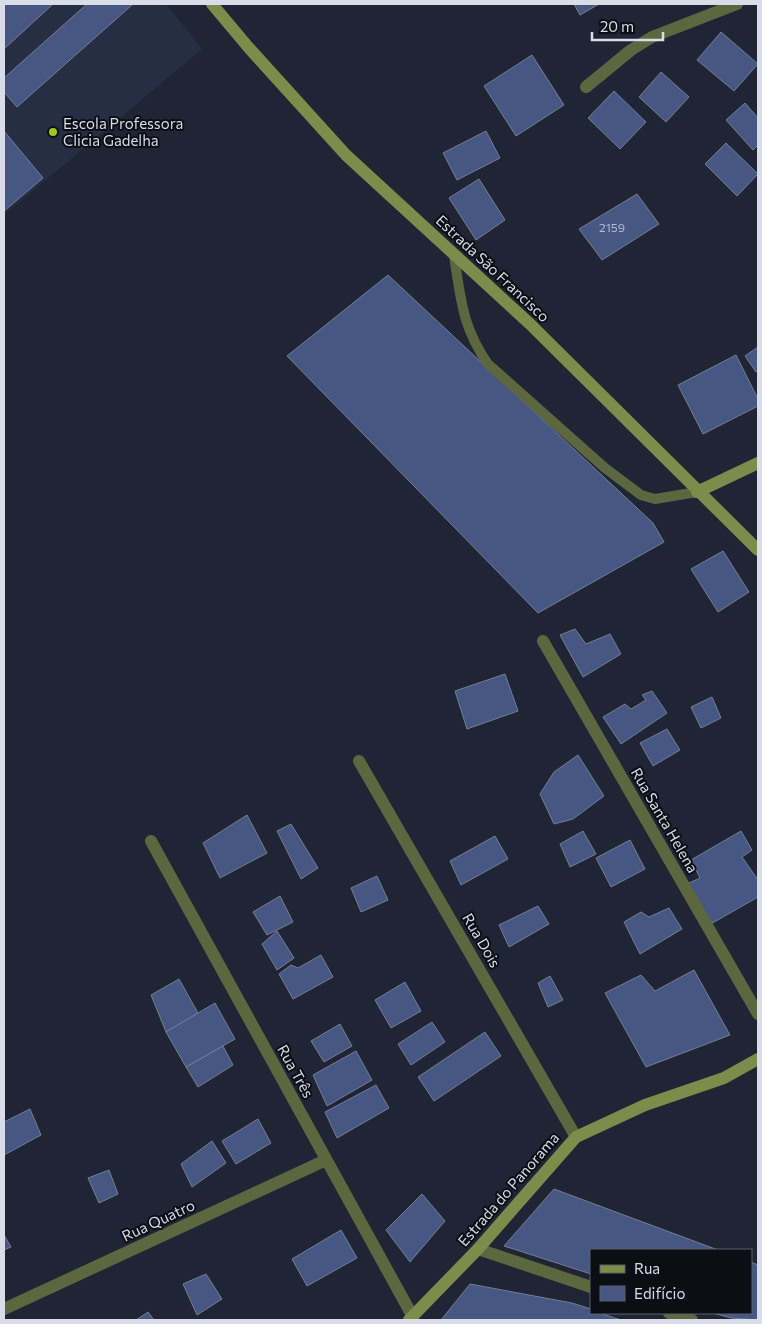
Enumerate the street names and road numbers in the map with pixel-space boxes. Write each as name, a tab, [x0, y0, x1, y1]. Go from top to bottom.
street label: Estrada São Francisco	[433, 211, 553, 325]
street label: Rua Santa Helena	[628, 764, 702, 876]
street label: Rua Dois	[459, 910, 505, 971]
street label: Rua Três	[274, 1041, 318, 1101]
street label: Estrada do Panorama	[454, 1128, 562, 1250]
street label: Rua Quatro	[119, 1195, 197, 1245]

